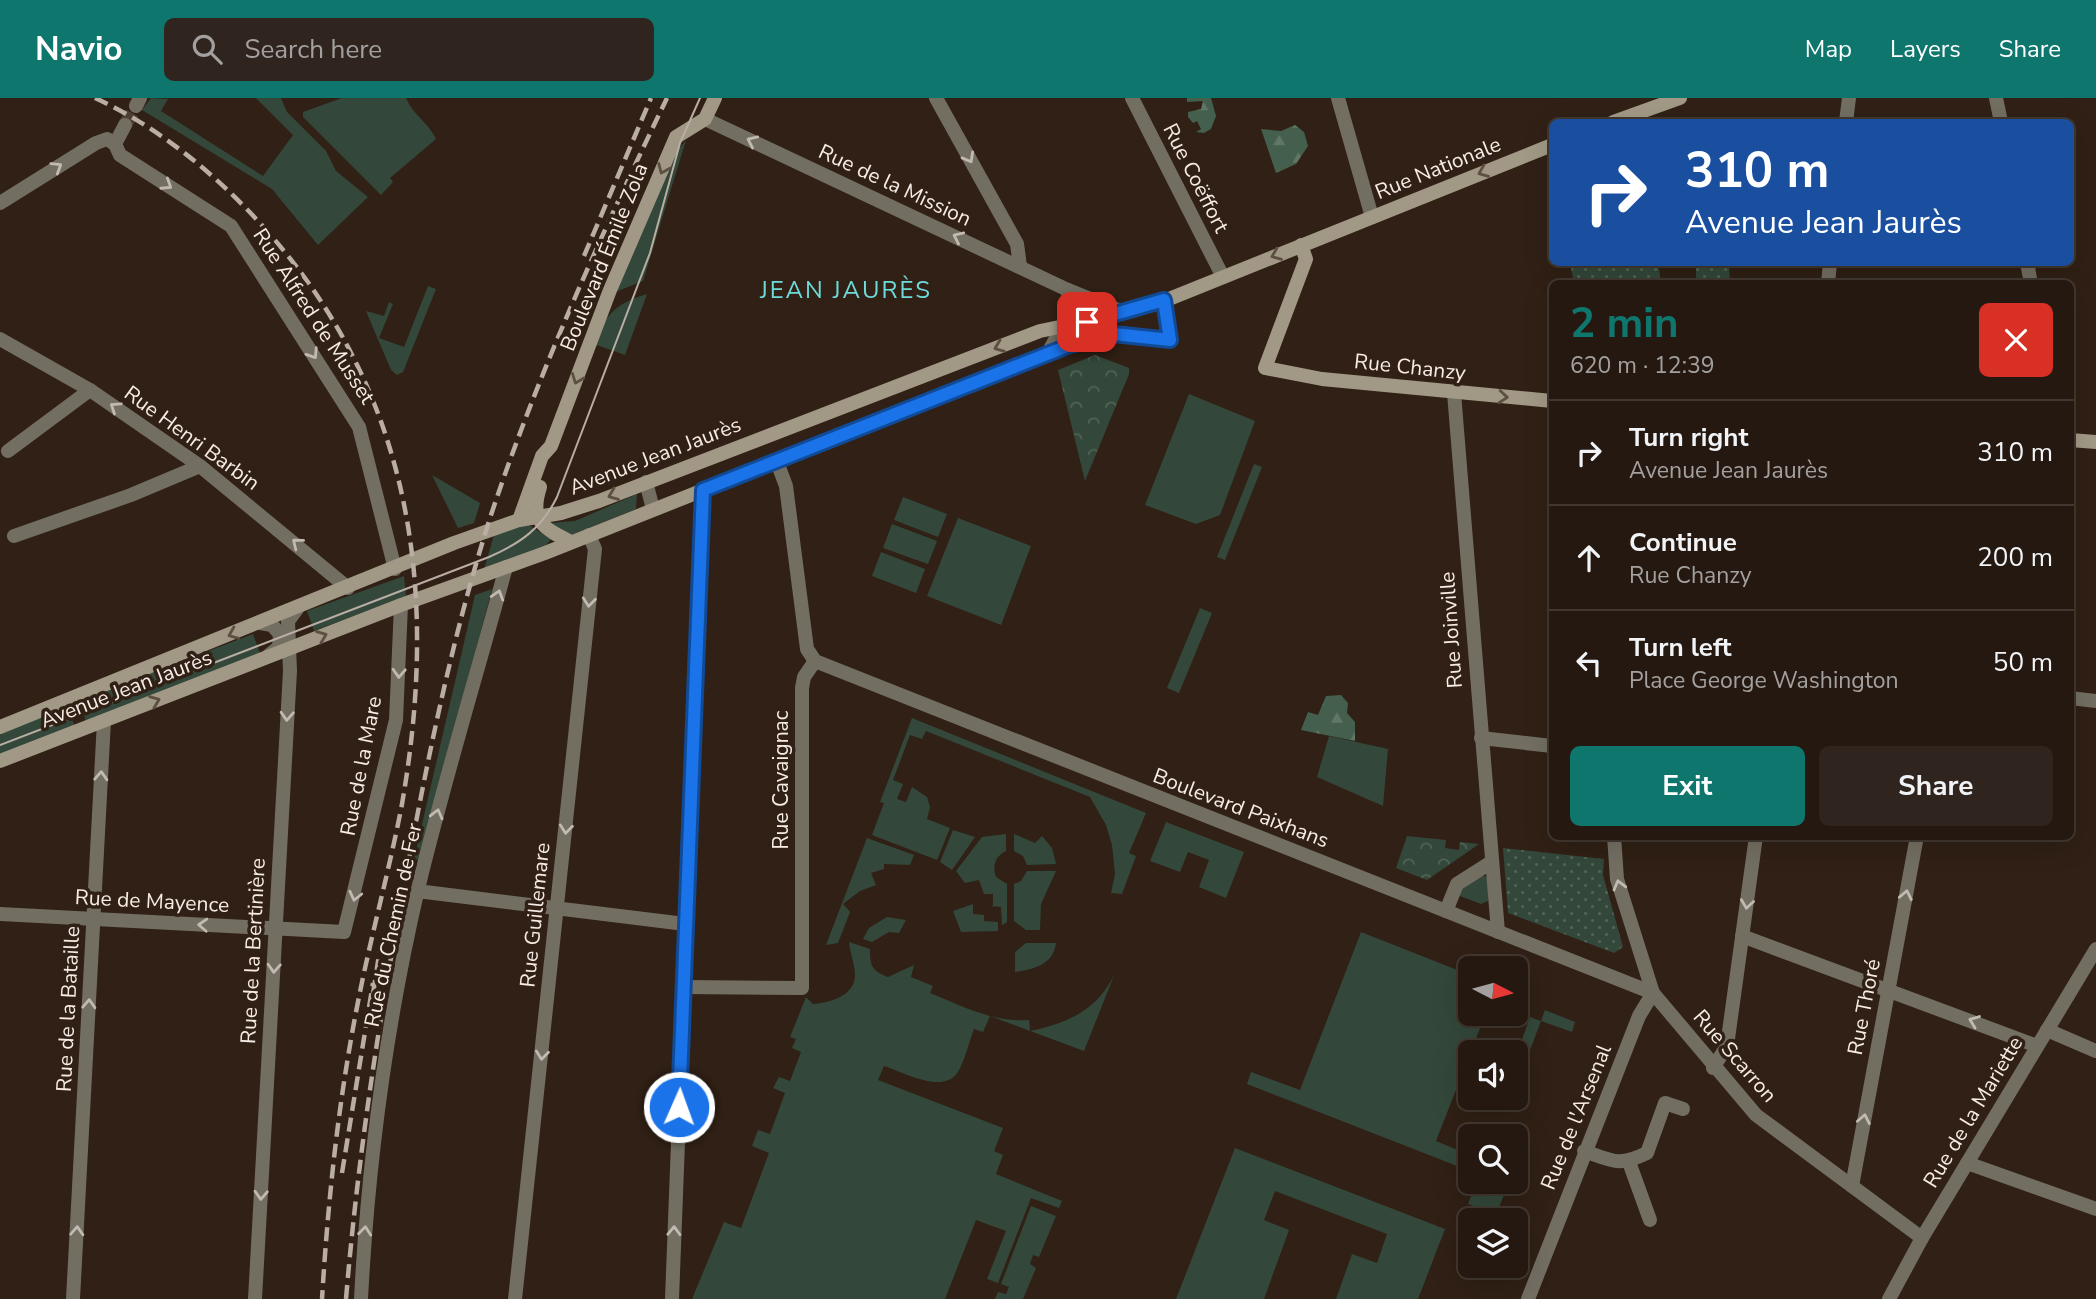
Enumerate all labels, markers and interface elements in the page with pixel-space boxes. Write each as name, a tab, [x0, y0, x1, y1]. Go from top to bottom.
search box	[164, 18, 654, 81]
text: Navio	[35, 27, 122, 72]
icon: search	[188, 30, 226, 68]
text: Search here	[244, 32, 382, 67]
text: Map	[1805, 33, 1852, 65]
text: Layers	[1890, 33, 1961, 65]
text: Share	[1999, 33, 2061, 65]
street label: Rue Coëffort	[1156, 119, 1236, 238]
street label: Rue Nationale	[1371, 130, 1505, 206]
one-way arrow	[747, 135, 759, 149]
street label: Rue de la Mission	[814, 137, 976, 233]
text: 310 m	[1685, 137, 1829, 204]
icon: right	[1570, 147, 1661, 238]
one-way arrow	[961, 150, 974, 163]
street label: Boulevard Émile Zola	[553, 159, 655, 355]
one-way arrow	[657, 161, 671, 174]
one-way arrow	[49, 163, 62, 176]
one-way arrow	[1478, 164, 1490, 178]
one-way arrow	[160, 177, 173, 190]
text: Avenue Jean Jaurès	[1685, 201, 1962, 244]
street label: Rue Alfred de Musset	[247, 223, 382, 410]
one-way arrow	[953, 232, 965, 246]
one-way arrow	[1271, 247, 1284, 261]
district label: JEAN JAURÈS	[759, 274, 932, 306]
pin	[1057, 292, 1117, 352]
text: 2 min	[1570, 295, 1679, 352]
icon: arrive	[1068, 303, 1106, 341]
button: close	[1979, 303, 2053, 377]
one-way arrow	[994, 338, 1006, 352]
one-way arrow	[304, 346, 317, 359]
street label: Rue Chanzy	[1353, 347, 1467, 387]
text: 620 m · 12:39	[1570, 350, 1715, 381]
one-way arrow	[571, 373, 585, 385]
street label: Rue Henri Barbin	[119, 379, 265, 497]
one-way arrow	[1498, 389, 1509, 404]
one-way arrow	[110, 403, 123, 415]
street label: Avenue Jean Jaurès	[565, 410, 745, 502]
text: Turn right	[1629, 420, 1748, 455]
icon: right	[1570, 434, 1608, 472]
text: 310 m	[1977, 435, 2053, 470]
text: Avenue Jean Jaurès	[1629, 455, 1828, 486]
one-way arrow	[607, 487, 619, 501]
text: Continue	[1629, 525, 1737, 560]
one-way arrow	[292, 539, 304, 552]
icon: ahead	[1570, 539, 1608, 577]
text: 200 m	[1977, 540, 2053, 575]
text: Rue Chanzy	[1629, 560, 1752, 591]
street label: Rue Joinville	[1433, 571, 1469, 689]
one-way arrow	[490, 589, 505, 601]
one-way arrow	[582, 596, 597, 608]
one-way arrow	[228, 626, 241, 640]
one-way arrow	[315, 630, 327, 644]
text: Turn left	[1629, 630, 1732, 665]
street label: Avenue Jean Jaurès	[36, 643, 216, 735]
icon: left	[1570, 644, 1608, 682]
text: 50 m	[1993, 645, 2053, 680]
text: Place George Washington	[1629, 665, 1899, 696]
one-way arrow	[392, 668, 407, 679]
street label: Rue de la Mare	[334, 694, 388, 838]
one-way arrow	[148, 695, 160, 709]
street label: Rue Cavaignac	[767, 710, 795, 849]
one-way arrow	[280, 711, 295, 722]
button: Exit	[1570, 746, 1805, 826]
button: Share	[1819, 746, 2053, 826]
street label: Boulevard Paixhans	[1149, 762, 1333, 854]
one-way arrow	[93, 771, 108, 782]
one-way arrow	[429, 808, 443, 820]
street label: Rue du Chemin de Fer	[358, 820, 428, 1030]
one-way arrow	[558, 823, 573, 834]
street label: Rue Guillemare	[513, 841, 557, 989]
street label: Rue de la Bertinière	[234, 857, 272, 1045]
one-way arrow	[1613, 879, 1627, 891]
street label: Rue de Mayence	[74, 883, 230, 919]
one-way arrow	[1898, 889, 1913, 901]
one-way arrow	[349, 890, 363, 902]
one-way arrow	[1739, 898, 1754, 910]
one-way arrow	[197, 917, 208, 932]
street label: Rue de la Bataille	[50, 925, 86, 1093]
north arrow	[1458, 956, 1528, 1026]
map controls	[1458, 956, 1528, 1278]
street label: Rue Thoré	[1841, 957, 1887, 1057]
one-way arrow	[266, 963, 281, 974]
one-way arrow	[81, 998, 96, 1009]
street label: Rue Scarron	[1687, 1004, 1783, 1108]
one-way arrow	[1968, 1016, 1980, 1030]
street label: Rue de la Mariette	[1917, 1031, 2029, 1193]
street label: Rue de l'Arsenal	[1534, 1039, 1618, 1194]
button: sound	[1458, 1040, 1528, 1110]
one-way arrow	[534, 1049, 549, 1061]
position arrow	[642, 1070, 716, 1144]
one-way arrow	[1856, 1113, 1871, 1125]
button: search	[1458, 1124, 1528, 1194]
one-way arrow	[254, 1190, 269, 1201]
button: layers	[1458, 1208, 1528, 1278]
one-way arrow	[69, 1225, 84, 1236]
one-way arrow	[357, 1225, 372, 1236]
one-way arrow	[667, 1225, 682, 1236]

